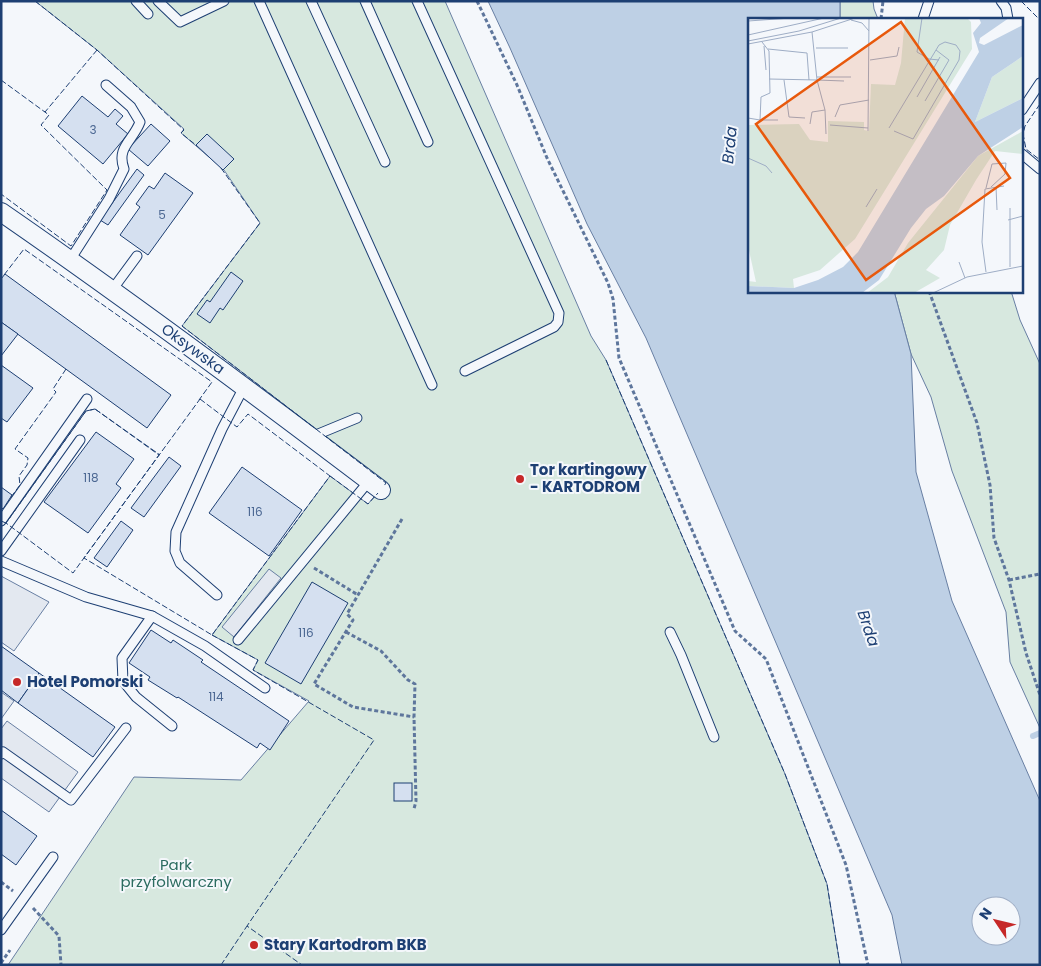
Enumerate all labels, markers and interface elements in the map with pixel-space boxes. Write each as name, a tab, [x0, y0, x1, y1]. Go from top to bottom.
inset map	[748, 18, 1024, 292]
house number: 3	[89, 121, 97, 138]
water label: Brda	[716, 125, 743, 165]
house number: 5	[158, 206, 166, 223]
street label: Oksywska	[157, 318, 229, 379]
place label: Tor kartingowy - KARTODROM	[530, 459, 647, 497]
house number: 118	[83, 469, 99, 486]
marker: Tor kartingowy - KARTODROM	[514, 473, 526, 485]
house number: 116	[247, 503, 263, 520]
water label: Brda	[852, 607, 886, 650]
house number: 116	[298, 624, 314, 641]
place label: Hotel Pomorski	[27, 671, 143, 692]
marker: Hotel Pomorski	[11, 676, 23, 688]
house number: 114	[208, 688, 224, 705]
park label: Park przyfolwarczny	[120, 854, 232, 892]
north arrow	[971, 896, 1021, 946]
text: N	[974, 903, 997, 924]
place label: Stary Kartodrom BKB	[264, 934, 427, 955]
marker: Stary Kartodrom BKB	[248, 939, 260, 951]

